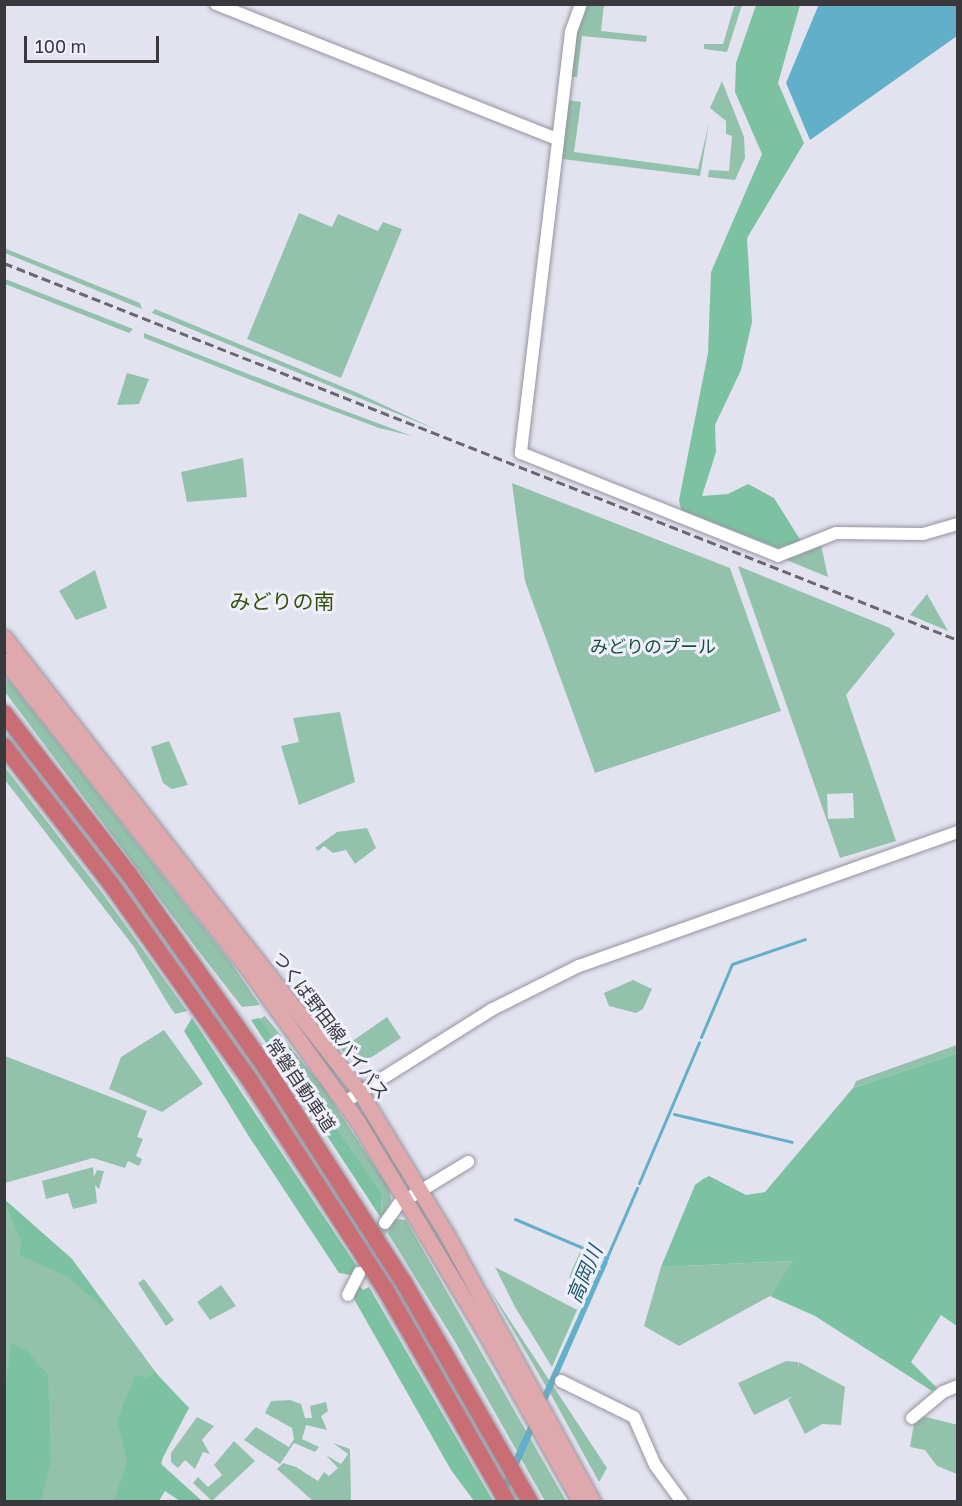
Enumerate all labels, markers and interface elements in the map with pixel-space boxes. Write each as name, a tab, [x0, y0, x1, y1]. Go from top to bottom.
scale bar	[27, 24, 162, 62]
text: 100 m	[35, 35, 86, 57]
district label: みどりの南	[230, 588, 334, 614]
park label: みどりのプール	[590, 635, 716, 657]
street label: つくば野田線バイパス	[268, 947, 394, 1103]
street label: 常磐自動車道	[262, 1034, 340, 1136]
water label: 高岡川	[561, 1242, 607, 1306]

